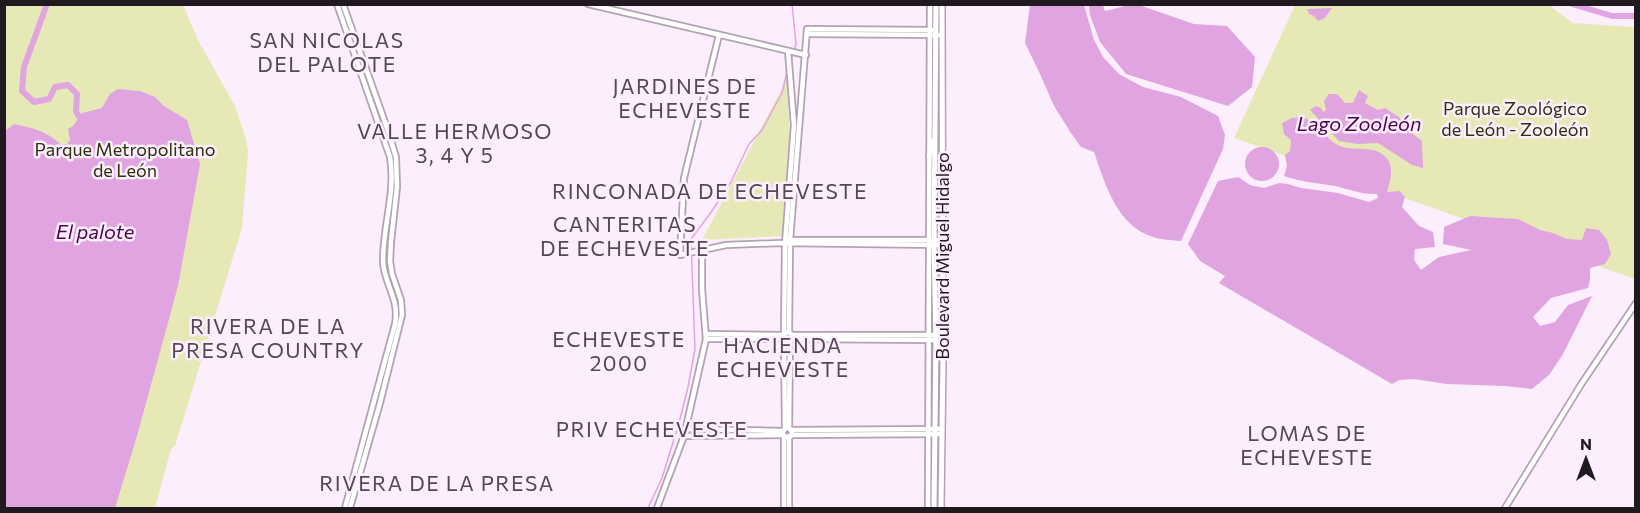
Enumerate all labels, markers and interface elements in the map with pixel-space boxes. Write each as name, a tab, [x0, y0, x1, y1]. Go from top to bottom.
district label: SAN NICOLAS DEL PALOTE	[249, 27, 405, 76]
district label: JARDINES DE ECHEVESTE	[612, 73, 758, 122]
park label: Parque Zoológico de León - Zooleón	[1441, 97, 1589, 140]
water label: Lago Zooleón	[1297, 111, 1421, 135]
district label: VALLE HERMOSO 3, 4 Y 5	[357, 118, 553, 167]
park label: Parque Metropolitano de León	[34, 138, 216, 181]
street label: Boulevard Miguel Hidalgo	[931, 152, 953, 360]
district label: RINCONADA DE ECHEVESTE	[552, 178, 868, 203]
district label: CANTERITAS DE ECHEVESTE	[540, 211, 710, 260]
water label: El palote	[56, 219, 135, 243]
district label: RIVERA DE LA PRESA COUNTRY	[171, 313, 365, 362]
district label: ECHEVESTE 2000	[552, 326, 686, 375]
district label: HACIENDA ECHEVESTE	[716, 332, 850, 381]
district label: PRIV ECHEVESTE	[556, 416, 748, 441]
district label: LOMAS DE ECHEVESTE	[1240, 420, 1374, 469]
north arrow	[1556, 429, 1616, 489]
text: N	[1580, 434, 1592, 453]
district label: RIVERA DE LA PRESA	[319, 470, 555, 495]

